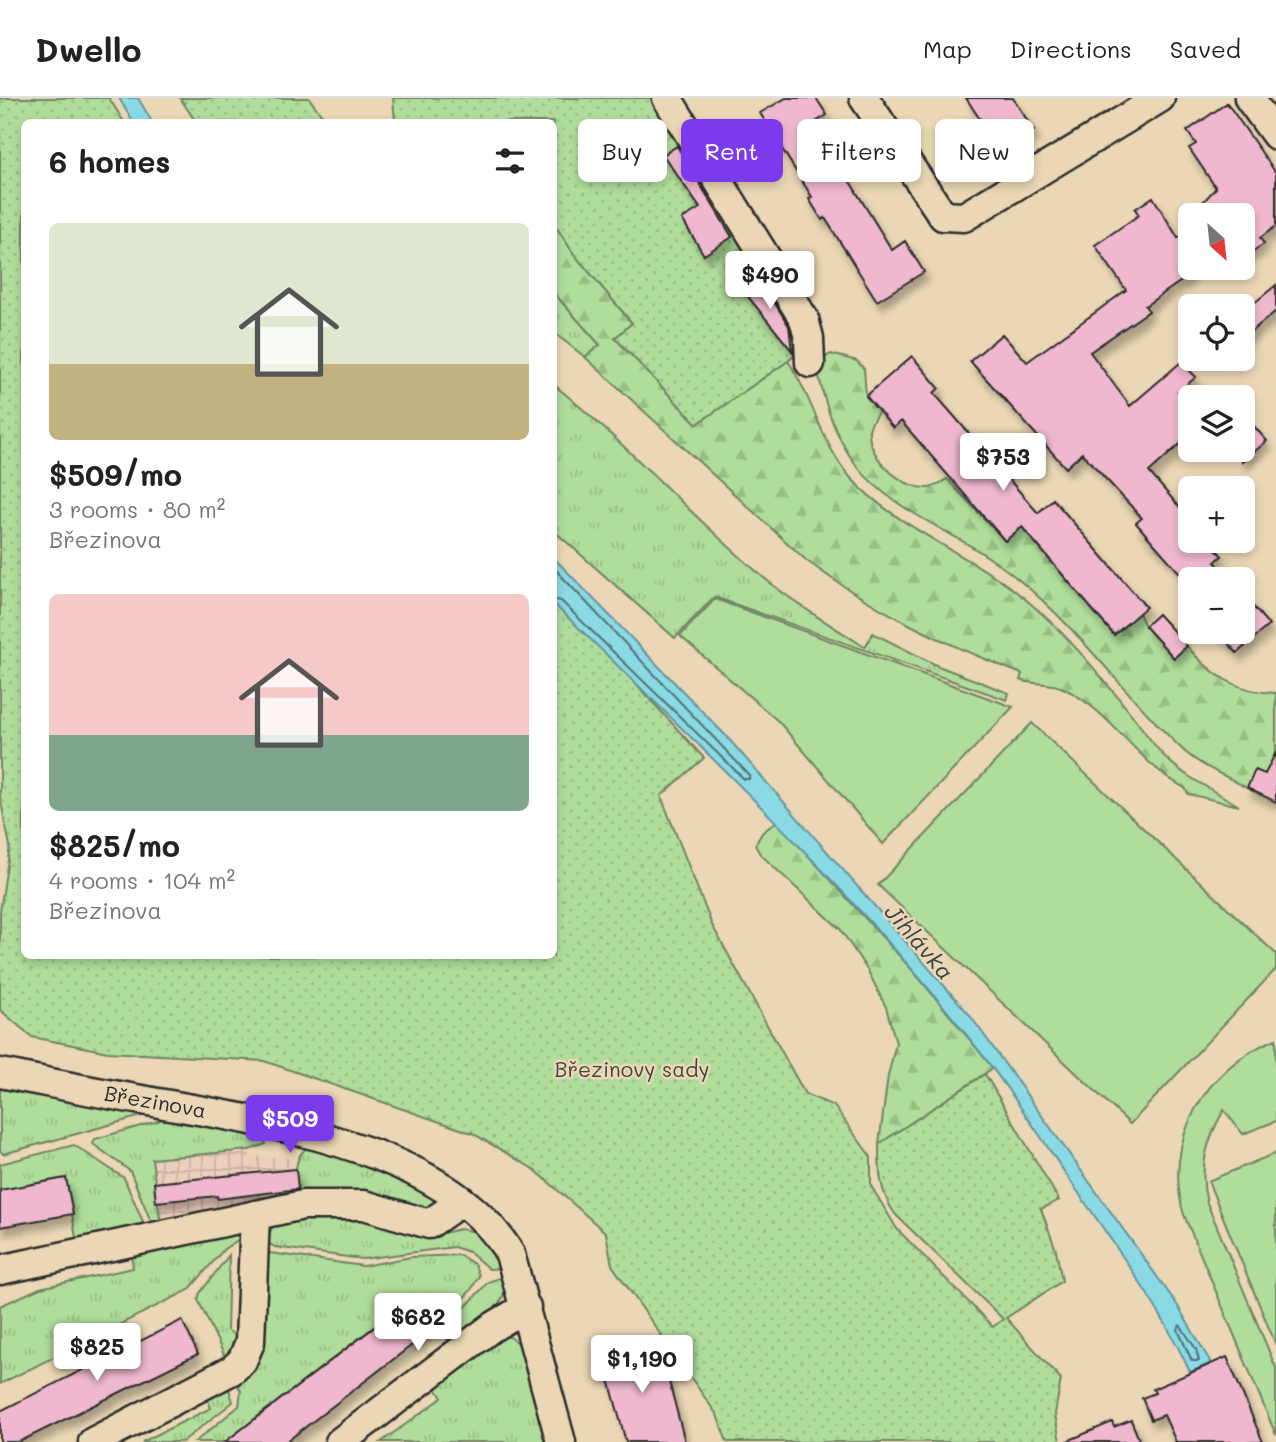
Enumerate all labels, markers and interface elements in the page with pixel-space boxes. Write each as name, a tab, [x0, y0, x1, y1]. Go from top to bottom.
text: Dwello	[35, 27, 142, 70]
text: Map	[923, 33, 972, 64]
text: Directions	[1010, 33, 1132, 64]
text: Saved	[1170, 33, 1241, 64]
chip: Buy	[578, 119, 667, 182]
chip: Rent	[681, 119, 783, 182]
chip: Filters	[797, 119, 921, 182]
chip: New	[935, 119, 1034, 182]
text: 6 homes	[49, 141, 170, 181]
icon: filters	[491, 142, 529, 180]
north arrow	[1178, 203, 1255, 280]
map controls	[1178, 203, 1255, 644]
pin: $490	[729, 252, 811, 311]
text: $490	[741, 259, 799, 289]
icon: home	[226, 269, 352, 395]
button: locate	[1178, 294, 1255, 371]
button: layers	[1178, 385, 1255, 462]
pin: $753	[962, 434, 1044, 493]
text: $753	[976, 441, 1030, 471]
text: $509/mo	[49, 454, 182, 494]
button: +	[1178, 476, 1255, 553]
text: 3 rooms · 80 m²	[49, 494, 225, 524]
text: Březinova	[49, 524, 162, 554]
button: −	[1178, 567, 1255, 644]
icon: home	[226, 640, 352, 766]
text: $825/mo	[49, 825, 180, 865]
text: 4 rooms · 104 m²	[49, 865, 235, 895]
text: Březinova	[49, 895, 162, 925]
water label: Jihlávka	[878, 897, 961, 986]
park label: Březinovy sady	[554, 1055, 710, 1082]
street label: Březinova	[102, 1079, 208, 1123]
pin: $509	[249, 1096, 331, 1155]
text: $509	[262, 1103, 318, 1133]
pin: $682	[377, 1294, 459, 1353]
text: $682	[390, 1301, 446, 1331]
pin: $825	[56, 1324, 138, 1383]
text: $825	[70, 1331, 124, 1361]
pin: $1,190	[585, 1336, 699, 1395]
text: $1,190	[607, 1343, 677, 1373]

